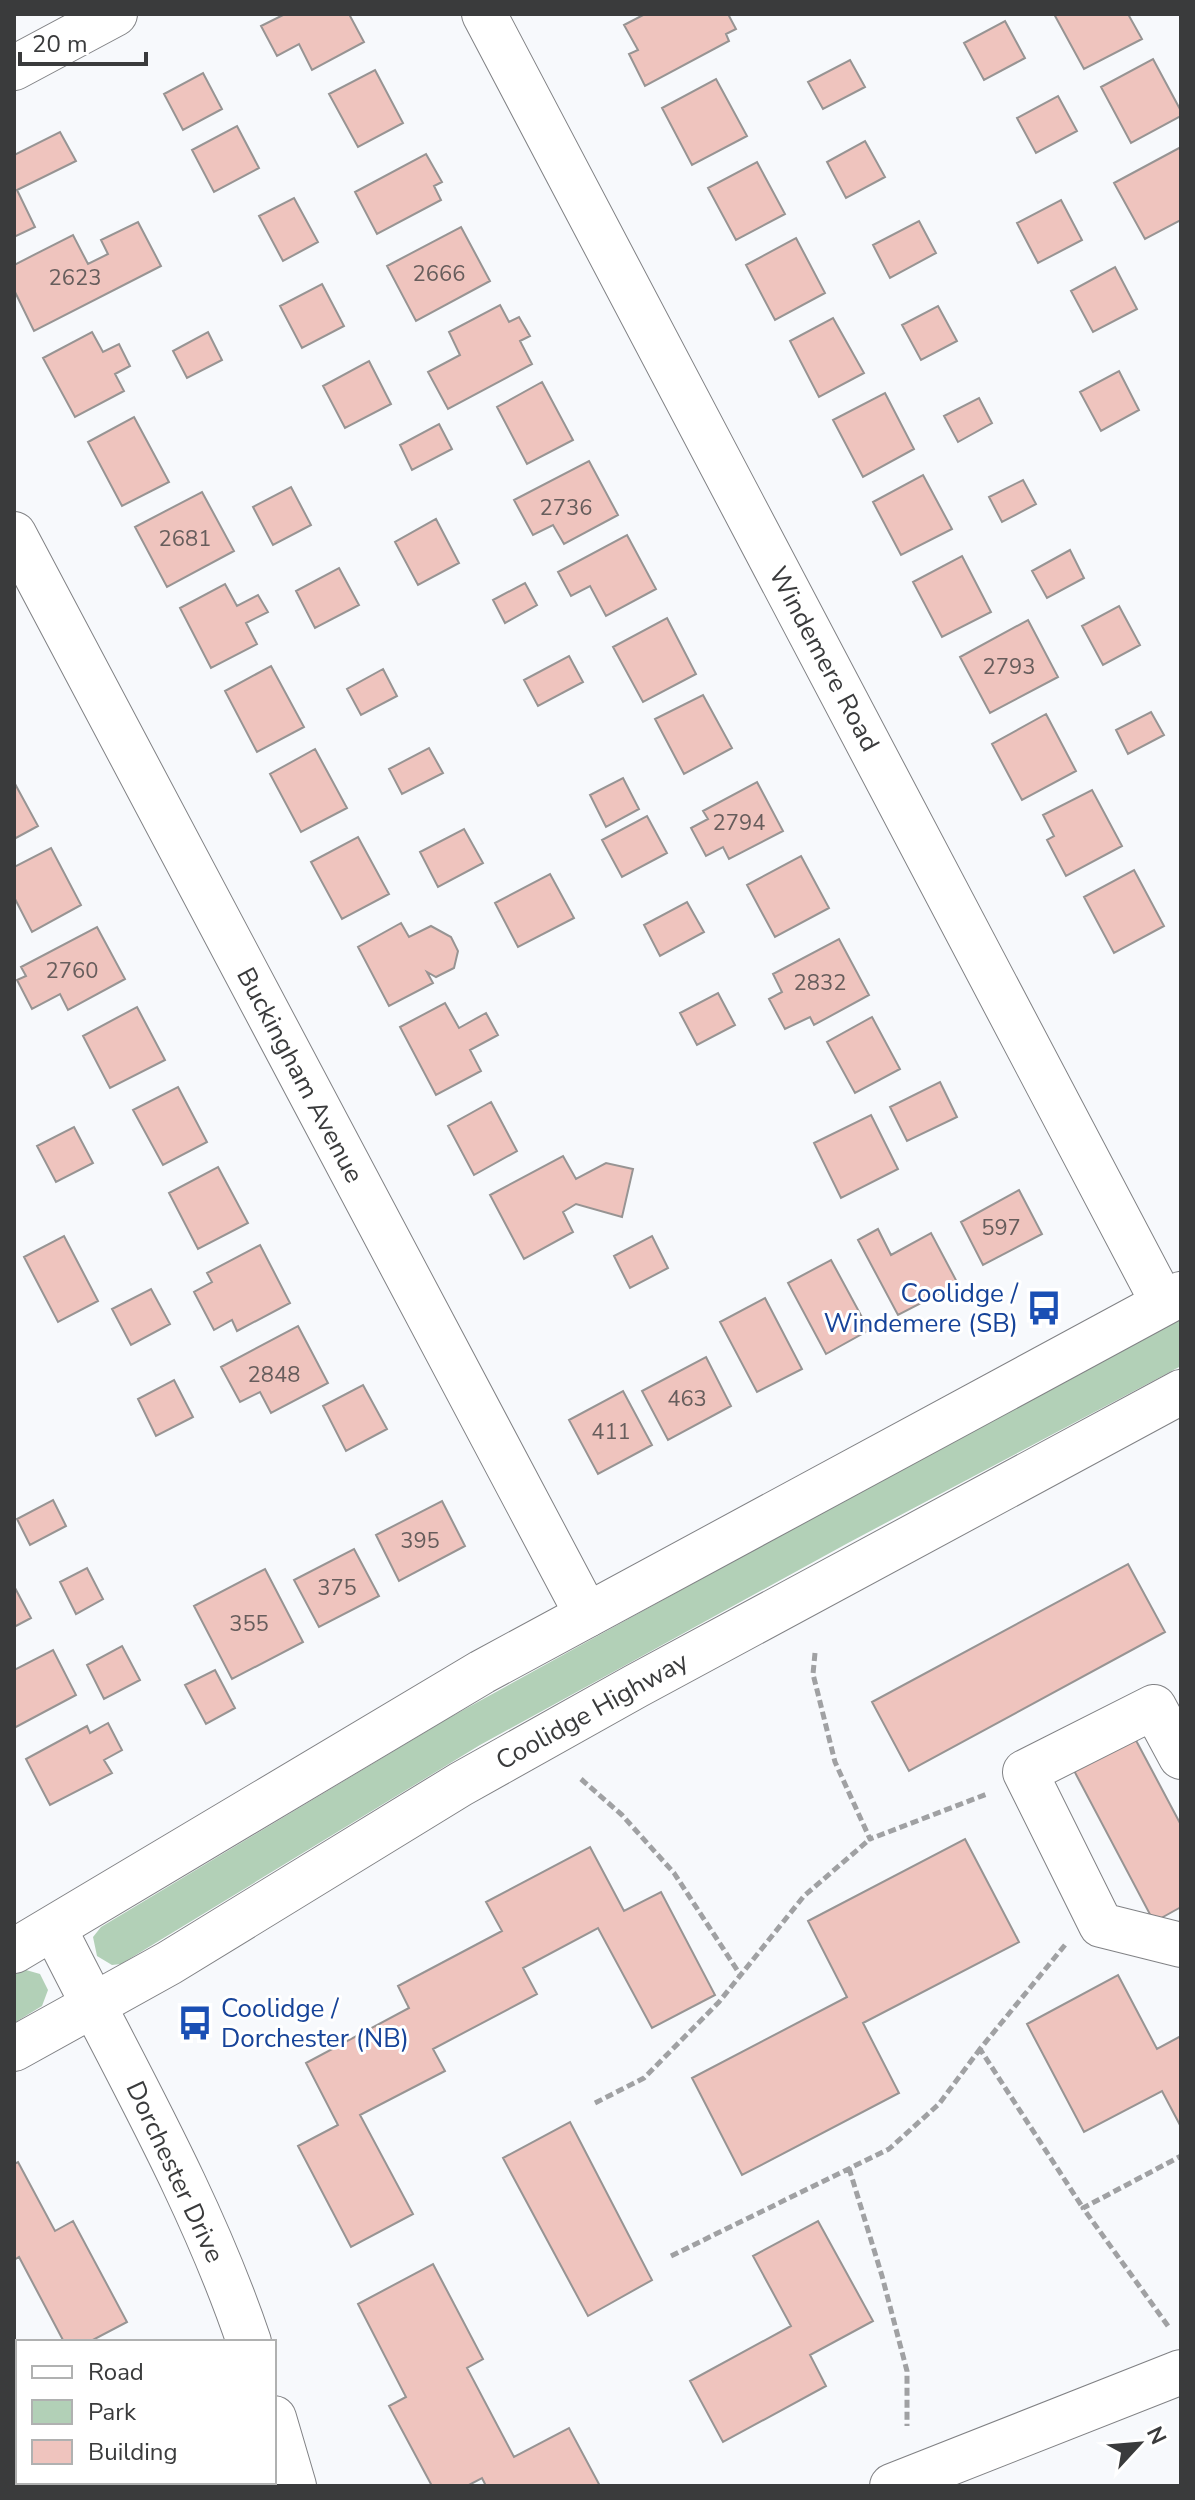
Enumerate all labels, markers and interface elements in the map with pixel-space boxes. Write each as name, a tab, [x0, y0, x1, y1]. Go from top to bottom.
scale bar	[20, 16, 146, 66]
text: 20 m	[32, 28, 88, 60]
house number: 2666	[413, 259, 465, 289]
house number: 2623	[49, 263, 101, 293]
house number: 2736	[540, 493, 592, 523]
house number: 2681	[159, 524, 211, 554]
street label: Windemere Road	[761, 560, 887, 758]
house number: 2793	[983, 652, 1035, 682]
house number: 2794	[713, 808, 765, 838]
house number: 2760	[46, 956, 98, 986]
street label: Buckingham Avenue	[228, 961, 372, 1189]
house number: 2832	[794, 968, 846, 998]
house number: 597	[981, 1213, 1021, 1243]
place label: Coolidge / Windemere (SB)	[824, 1276, 1019, 1341]
bus stop icon: Coolidge / Windemere (SB)	[1025, 1289, 1063, 1327]
house number: 2848	[248, 1360, 300, 1390]
house number: 463	[667, 1384, 707, 1414]
house number: 411	[591, 1417, 631, 1447]
house number: 395	[400, 1526, 440, 1556]
house number: 375	[317, 1573, 357, 1603]
house number: 355	[229, 1609, 269, 1639]
street label: Coolidge Highway	[490, 1643, 695, 1778]
place label: Coolidge / Dorchester (NB)	[221, 1991, 409, 2056]
bus stop icon: Coolidge / Dorchester (NB)	[176, 2004, 214, 2042]
street label: Dorchester Drive	[118, 2076, 232, 2268]
legend	[16, 2340, 276, 2484]
text: Road	[88, 2356, 144, 2388]
text: Park	[88, 2396, 137, 2428]
north arrow	[1099, 2404, 1179, 2484]
text: N	[1139, 2422, 1173, 2450]
text: Building	[88, 2436, 178, 2468]

